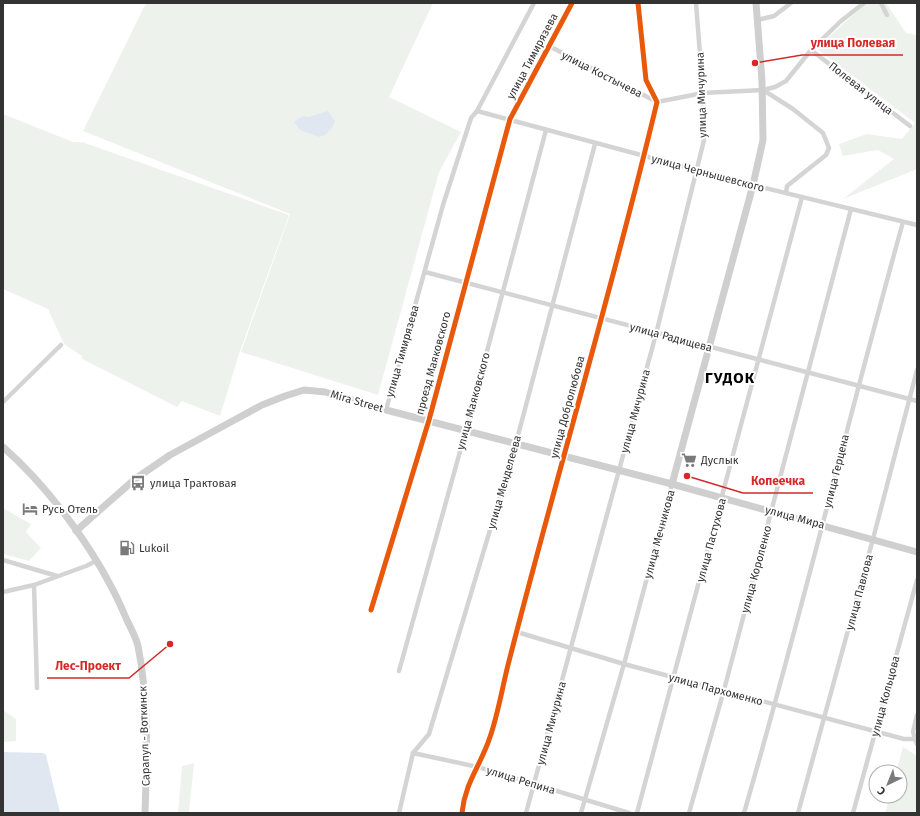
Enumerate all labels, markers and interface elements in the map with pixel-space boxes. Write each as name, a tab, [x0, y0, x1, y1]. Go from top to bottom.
street label: улица Тимирязева	[504, 11, 561, 101]
callout: улица Полевая	[802, 31, 903, 55]
text: улица Полевая	[810, 36, 895, 50]
street label: улица Костычева	[559, 49, 644, 100]
street label: улица Мичурина	[694, 52, 709, 138]
street label: Полевая улица	[826, 59, 895, 117]
street label: улица Чернышевского	[650, 152, 766, 195]
street label: улица Тимирязева	[383, 303, 422, 399]
street label: проезд Маяковского	[413, 310, 454, 416]
street label: улица Радищева	[628, 320, 714, 355]
street label: улица Маяковского	[454, 351, 493, 451]
street label: улица Добролюбова	[548, 354, 587, 460]
street label: улица Мичурина	[618, 368, 653, 454]
district label: ГУДОК	[705, 369, 755, 387]
street label: Mira Street	[329, 388, 385, 415]
street label: улица Герцена	[821, 433, 852, 509]
street label: улица Менделеева	[485, 434, 524, 531]
supermarket icon: Дуслык	[680, 451, 698, 469]
place label: Дуслык	[700, 454, 739, 467]
callout: Копеечка	[743, 469, 813, 493]
bus stop icon: улица Трактовая	[129, 474, 147, 492]
text: Копеечка	[751, 474, 805, 488]
place label: улица Трактовая	[150, 477, 237, 490]
street label: улица Мечникова	[641, 488, 678, 580]
street label: улица Пастухова	[694, 497, 729, 584]
hotel icon: Русь Отель	[21, 500, 39, 518]
place label: Русь Отель	[42, 503, 98, 516]
street label: улица Мира	[764, 503, 826, 532]
street label: улица Короленко	[739, 524, 774, 614]
fuel station icon: Lukoil	[118, 539, 136, 557]
place label: Lukoil	[139, 542, 169, 555]
street label: улица Павлова	[843, 553, 876, 631]
callout: Лес-Проект	[47, 654, 129, 678]
street label: улица Кольцова	[868, 654, 903, 738]
text: Лес-Проект	[55, 659, 121, 673]
street label: улица Пархоменко	[667, 671, 764, 708]
street label: улица Мичурина	[534, 680, 569, 766]
street label: Сарапул - Воткинск	[136, 685, 153, 786]
street label: улица Репина	[485, 764, 557, 797]
north arrow	[868, 764, 908, 804]
text: С	[874, 784, 888, 798]

